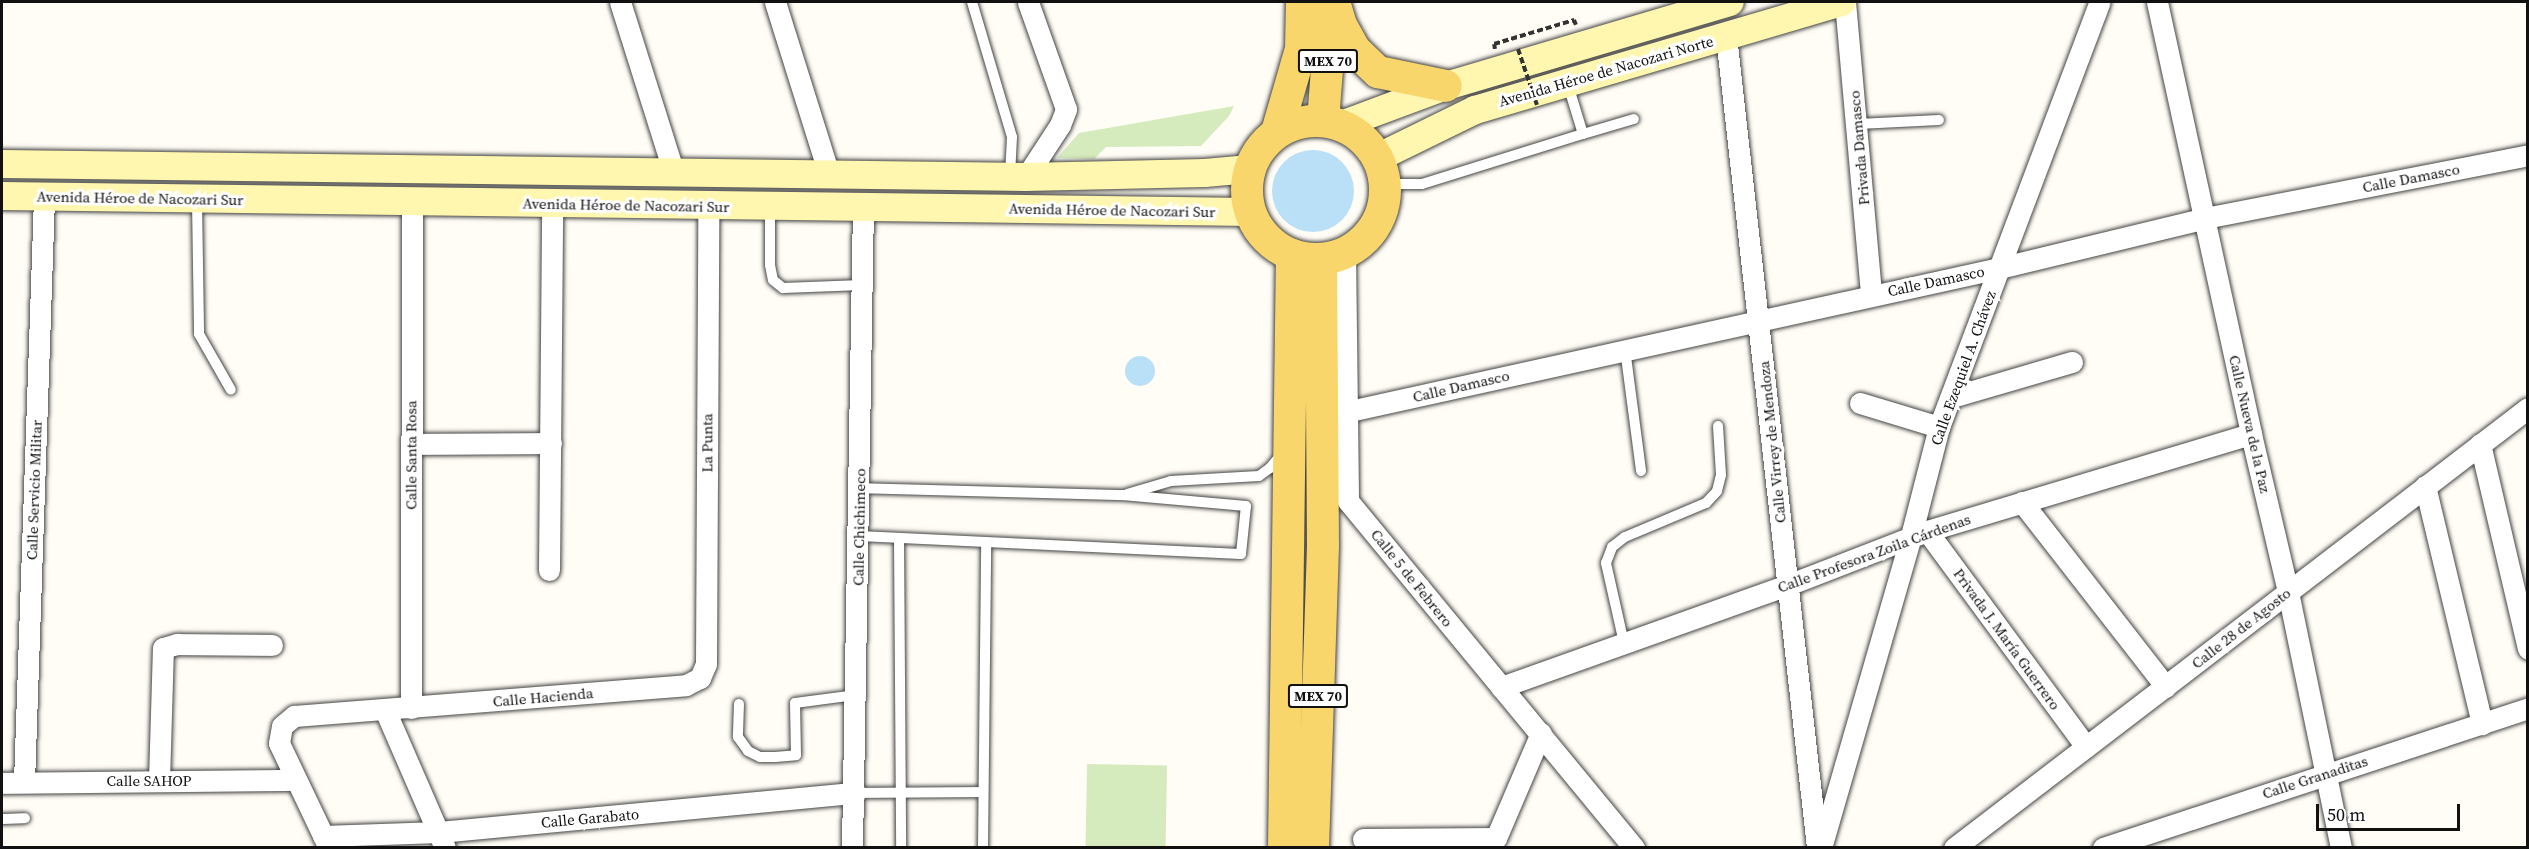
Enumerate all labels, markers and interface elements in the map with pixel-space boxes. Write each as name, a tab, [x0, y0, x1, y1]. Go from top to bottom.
street label: Avenida Héroe de Nacozari Norte	[1497, 32, 1715, 110]
road number: MEX 70	[1296, 50, 1360, 72]
street label: Privada Damasco	[1845, 90, 1873, 206]
street label: Calle Damasco	[2361, 160, 2461, 196]
street label: Avenida Héroe de Nacozari Sur	[36, 187, 244, 209]
street label: Avenida Héroe de Nacozari Sur	[522, 194, 730, 216]
street label: Avenida Héroe de Nacozari Sur	[1008, 199, 1216, 221]
street label: Calle Damasco	[1886, 262, 1986, 300]
street label: Calle Ezequiel A. Chávez	[1927, 288, 1999, 448]
street label: Calle Nueva de la Paz	[2225, 353, 2275, 495]
street label: Calle Virrey de Mendoza	[1755, 360, 1789, 524]
street label: Calle Damasco	[1411, 366, 1511, 406]
street label: Calle Santa Rosa	[402, 400, 420, 510]
street label: La Punta	[698, 413, 716, 473]
street label: Calle Servicio Militar	[23, 420, 45, 560]
street label: Calle Chichimeco	[849, 468, 869, 586]
street label: Calle Profesora Zoila Cárdenas	[1775, 510, 1973, 596]
street label: Calle 5 de Febrero	[1367, 526, 1457, 630]
street label: Privada J. María Guerrero	[1950, 565, 2064, 713]
street label: Calle 28 de Agosto	[2188, 584, 2294, 672]
street label: Calle Hacienda	[492, 684, 594, 710]
road number: MEX 70	[1286, 685, 1350, 707]
street label: Calle Granaditas	[2260, 751, 2370, 803]
street label: Calle SAHOP	[107, 772, 191, 790]
scale bar	[2319, 792, 2463, 830]
text: 50 m	[2327, 802, 2365, 827]
street label: Calle Garabato	[540, 805, 640, 831]

